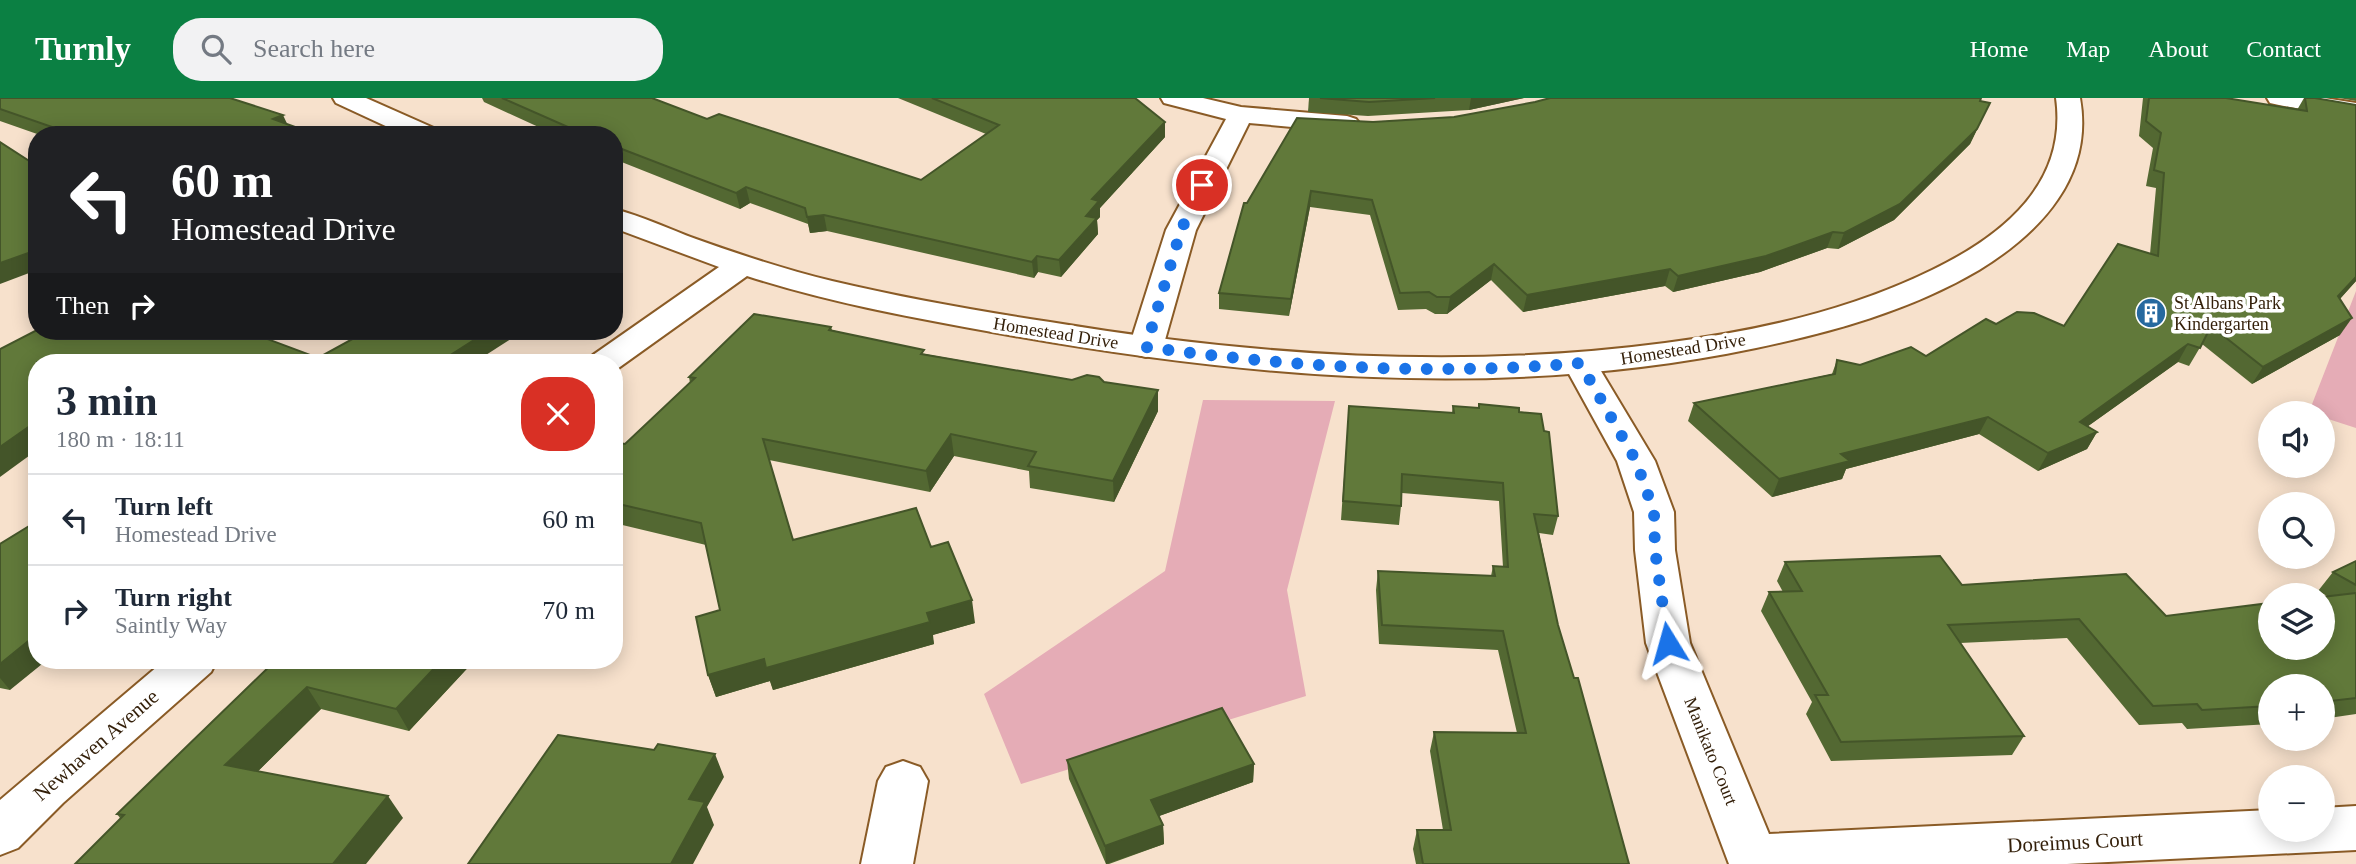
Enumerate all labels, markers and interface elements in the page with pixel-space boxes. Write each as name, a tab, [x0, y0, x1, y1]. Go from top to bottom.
search box	[173, 18, 663, 81]
icon: search	[197, 30, 235, 68]
text: Turnly	[35, 31, 131, 67]
text: Search here	[253, 34, 375, 63]
text: Home	[1970, 36, 2028, 62]
text: Map	[2066, 36, 2110, 62]
text: About	[2148, 36, 2208, 62]
text: Contact	[2246, 36, 2321, 62]
text: 60 m	[171, 153, 273, 208]
icon: left	[56, 154, 147, 245]
pin	[1172, 155, 1232, 215]
icon: arrive	[1183, 166, 1221, 204]
text: Homestead Drive	[171, 211, 396, 247]
icon: right	[123, 287, 161, 325]
text: Then	[56, 291, 109, 320]
place label: St Albans Park Kindergarten	[2174, 293, 2281, 334]
building icon: St Albans Park Kindergarten	[2134, 296, 2168, 330]
street label: Homestead Drive	[992, 313, 1120, 353]
street label: Homestead Drive	[1619, 329, 1747, 369]
button: close	[521, 377, 595, 451]
text: 3 min	[56, 378, 158, 424]
map controls	[2258, 401, 2335, 842]
button: sound	[2258, 401, 2335, 478]
text: 180 m · 18:11	[56, 427, 185, 452]
text: Turn left	[115, 492, 213, 521]
button: search	[2258, 492, 2335, 569]
icon: left	[56, 501, 94, 539]
text: 60 m	[542, 505, 595, 534]
text: Homestead Drive	[115, 522, 277, 547]
text: Turn right	[115, 583, 232, 612]
button: layers	[2258, 583, 2335, 660]
icon: right	[56, 592, 94, 630]
text: 70 m	[542, 596, 595, 625]
position arrow	[1631, 606, 1705, 680]
text: Saintly Way	[115, 613, 227, 638]
button: +	[2258, 674, 2335, 751]
street label: Newhaven Avenue	[29, 684, 163, 806]
street label: Manikato Court	[1680, 694, 1742, 808]
button: −	[2258, 765, 2335, 842]
street label: Doreimus Court	[2007, 826, 2144, 858]

